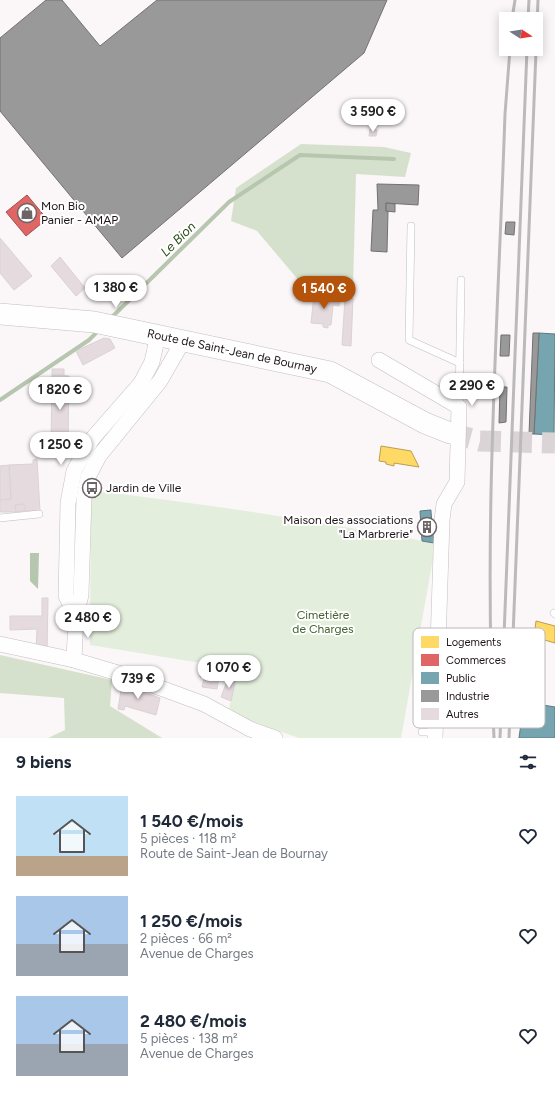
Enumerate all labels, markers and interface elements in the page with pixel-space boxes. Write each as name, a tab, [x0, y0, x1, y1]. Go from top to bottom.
north arrow	[499, 12, 543, 56]
map controls	[499, 12, 543, 56]
pin: 3 590 €	[336, 99, 410, 133]
text: 3 590 €	[350, 104, 396, 119]
place label: Mon Bio Panier - AMAP	[41, 199, 118, 227]
shop icon: Mon Bio Panier - AMAP	[16, 202, 38, 224]
water label: Le Bion	[158, 219, 198, 259]
pin: 1 380 €	[79, 275, 153, 309]
pin: 1 540 €	[287, 276, 361, 310]
text: 1 380 €	[94, 280, 138, 295]
text: 1 540 €	[302, 281, 346, 296]
street label: Route de Saint-Jean de Bournay	[146, 326, 319, 376]
pin: 2 290 €	[435, 373, 509, 407]
pin: 1 820 €	[23, 377, 97, 411]
text: 2 290 €	[449, 378, 495, 393]
text: 1 820 €	[38, 382, 82, 397]
pin: 1 250 €	[24, 432, 98, 466]
text: 1 250 €	[39, 437, 83, 452]
bus stop icon: Jardin de Ville	[81, 477, 103, 499]
place label: Jardin de Ville	[106, 481, 182, 495]
place label: Maison des associations "La Marbrerie"	[283, 513, 413, 541]
building icon: Maison des associations "La Marbrerie"	[416, 516, 438, 538]
pin: 2 480 €	[51, 605, 125, 639]
park label: Cimetière de Charges	[292, 608, 354, 636]
text: 2 480 €	[64, 610, 112, 625]
legend	[413, 628, 545, 728]
text: Logements	[446, 636, 501, 649]
text: Commerces	[446, 654, 506, 667]
pin: 1 070 €	[192, 655, 266, 689]
text: 1 070 €	[207, 660, 251, 675]
pin: 739 €	[110, 666, 166, 700]
text: 739 €	[121, 671, 155, 686]
text: Public	[446, 672, 476, 685]
text: Industrie	[446, 690, 489, 703]
text: Autres	[446, 708, 479, 721]
icon: filters	[517, 751, 539, 773]
text: 9 biens	[16, 752, 72, 772]
text: 1 540 €/mois	[140, 811, 243, 831]
icon: home	[48, 812, 96, 860]
icon: heart	[517, 825, 539, 847]
text: 5 pièces · 118 m²	[140, 831, 236, 846]
text: Route de Saint-Jean de Bournay	[140, 846, 328, 861]
text: 1 250 €/mois	[140, 911, 242, 931]
icon: home	[48, 912, 96, 960]
icon: heart	[517, 925, 539, 947]
text: 2 pièces · 66 m²	[140, 931, 232, 946]
text: Avenue de Charges	[140, 946, 254, 961]
text: 2 480 €/mois	[140, 1011, 246, 1031]
icon: home	[48, 1012, 96, 1060]
icon: heart	[517, 1025, 539, 1047]
text: 5 pièces · 138 m²	[140, 1031, 238, 1046]
text: Avenue de Charges	[140, 1046, 254, 1061]

